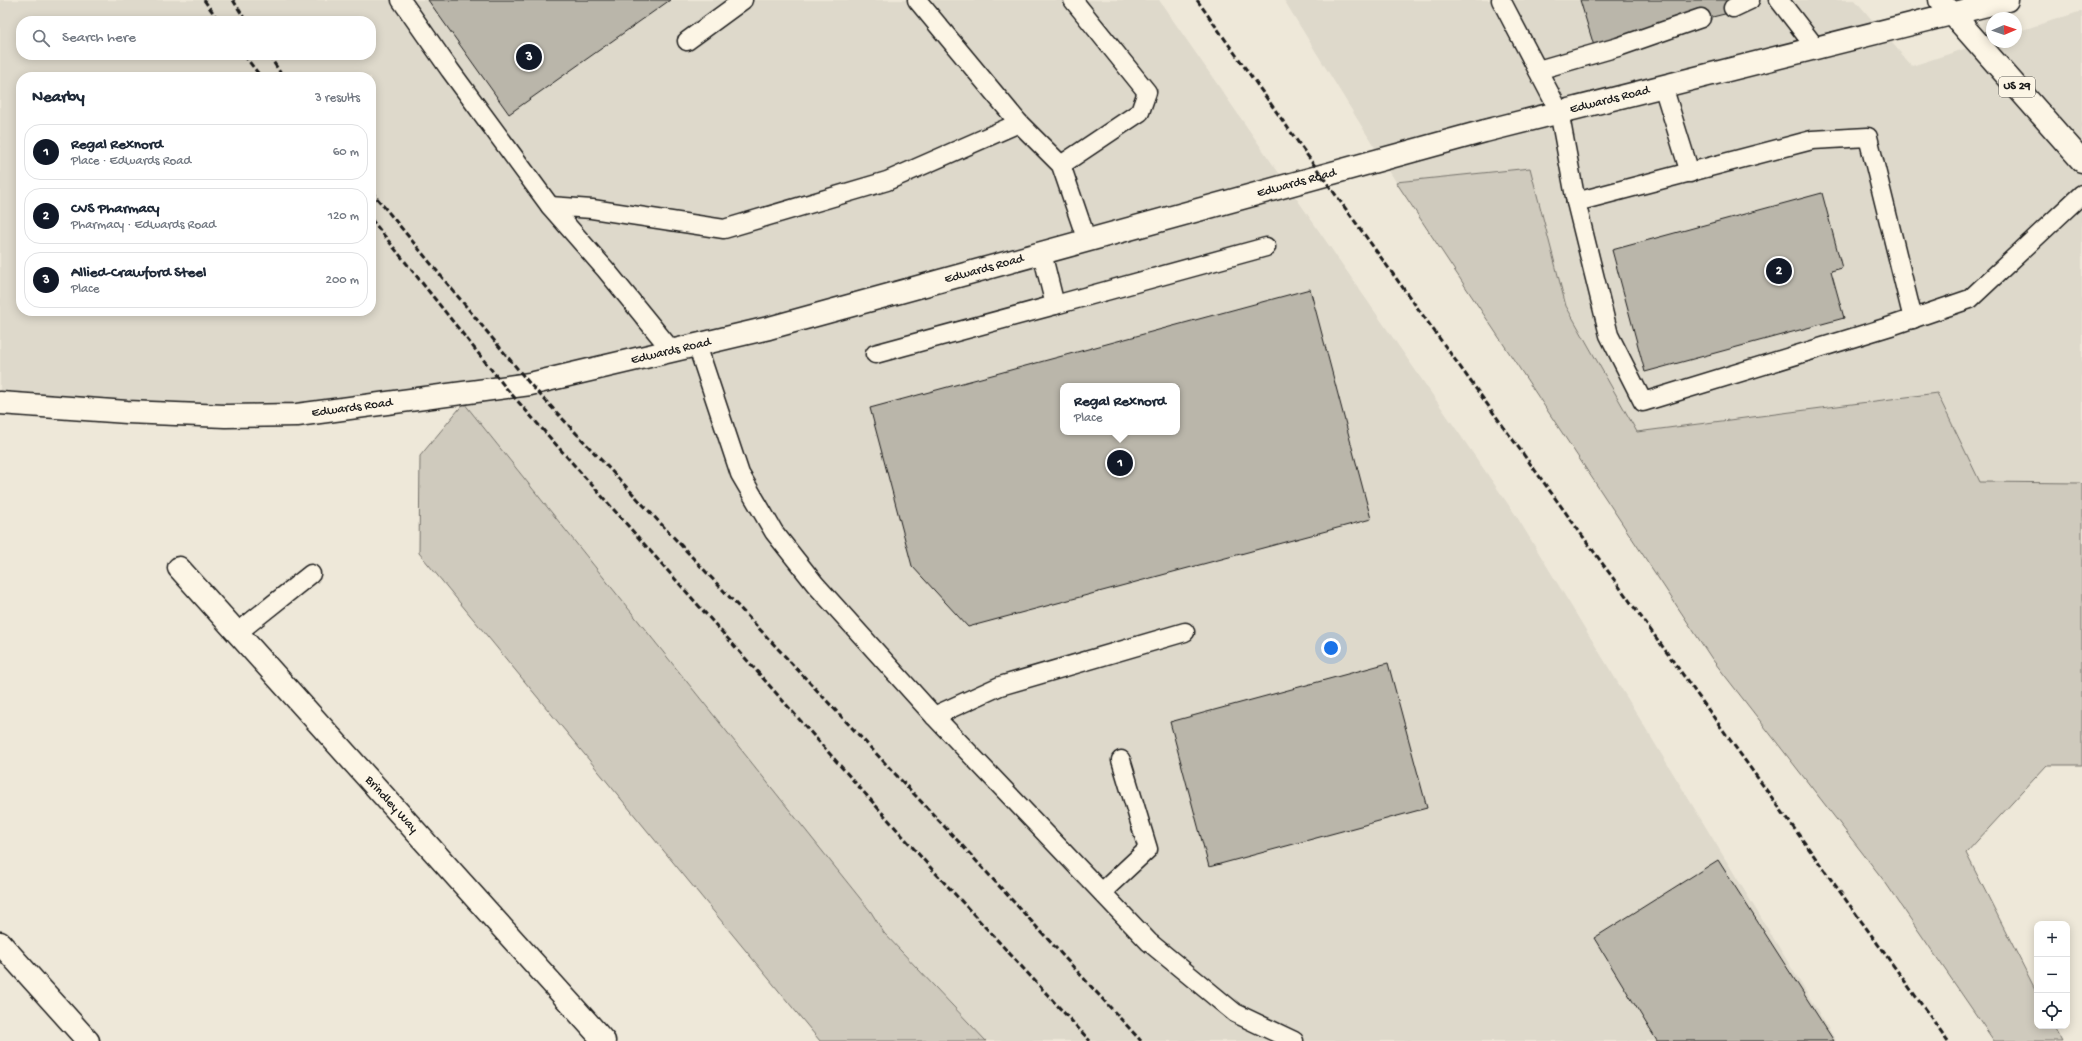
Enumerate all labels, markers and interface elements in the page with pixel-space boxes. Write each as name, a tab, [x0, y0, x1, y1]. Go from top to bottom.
north arrow	[1986, 12, 2022, 48]
search box	[16, 16, 376, 60]
icon: search	[30, 27, 52, 49]
text: Search here	[62, 29, 136, 47]
pin: 3	[516, 42, 542, 72]
road number: US 29	[1999, 77, 2035, 97]
street label: Edwards Road	[1568, 82, 1652, 117]
text: Nearby	[32, 88, 85, 108]
text: 3 results	[315, 91, 360, 106]
text: Regal Rexnord	[71, 136, 163, 154]
text: 1	[43, 145, 49, 160]
text: 60 m	[333, 145, 359, 160]
text: Place · Edwards Road	[71, 154, 191, 169]
street label: Edwards Road	[1255, 164, 1339, 201]
text: CVS Pharmacy	[71, 200, 159, 218]
text: 2	[43, 209, 49, 224]
text: 120 m	[328, 209, 359, 224]
text: Pharmacy · Edwards Road	[71, 218, 216, 233]
street label: Edwards Road	[943, 250, 1027, 287]
pin: 2	[1766, 256, 1792, 286]
text: Allied-Crawford Steel	[71, 264, 206, 282]
text: 3	[43, 273, 49, 288]
text: 200 m	[326, 273, 359, 288]
text: Place	[71, 282, 99, 297]
street label: Edwards Road	[629, 334, 713, 368]
popup	[1060, 383, 1180, 435]
text: Regal Rexnord	[1074, 393, 1166, 411]
street label: Edwards Road	[311, 395, 395, 420]
text: Place	[1074, 411, 1102, 426]
pin: 1	[1107, 448, 1133, 478]
your location	[1321, 638, 1341, 658]
street label: Brindley Way	[361, 772, 421, 837]
map controls	[2034, 921, 2070, 1029]
button: +	[2034, 921, 2070, 957]
button: −	[2034, 957, 2070, 993]
button: locate	[2034, 993, 2070, 1029]

